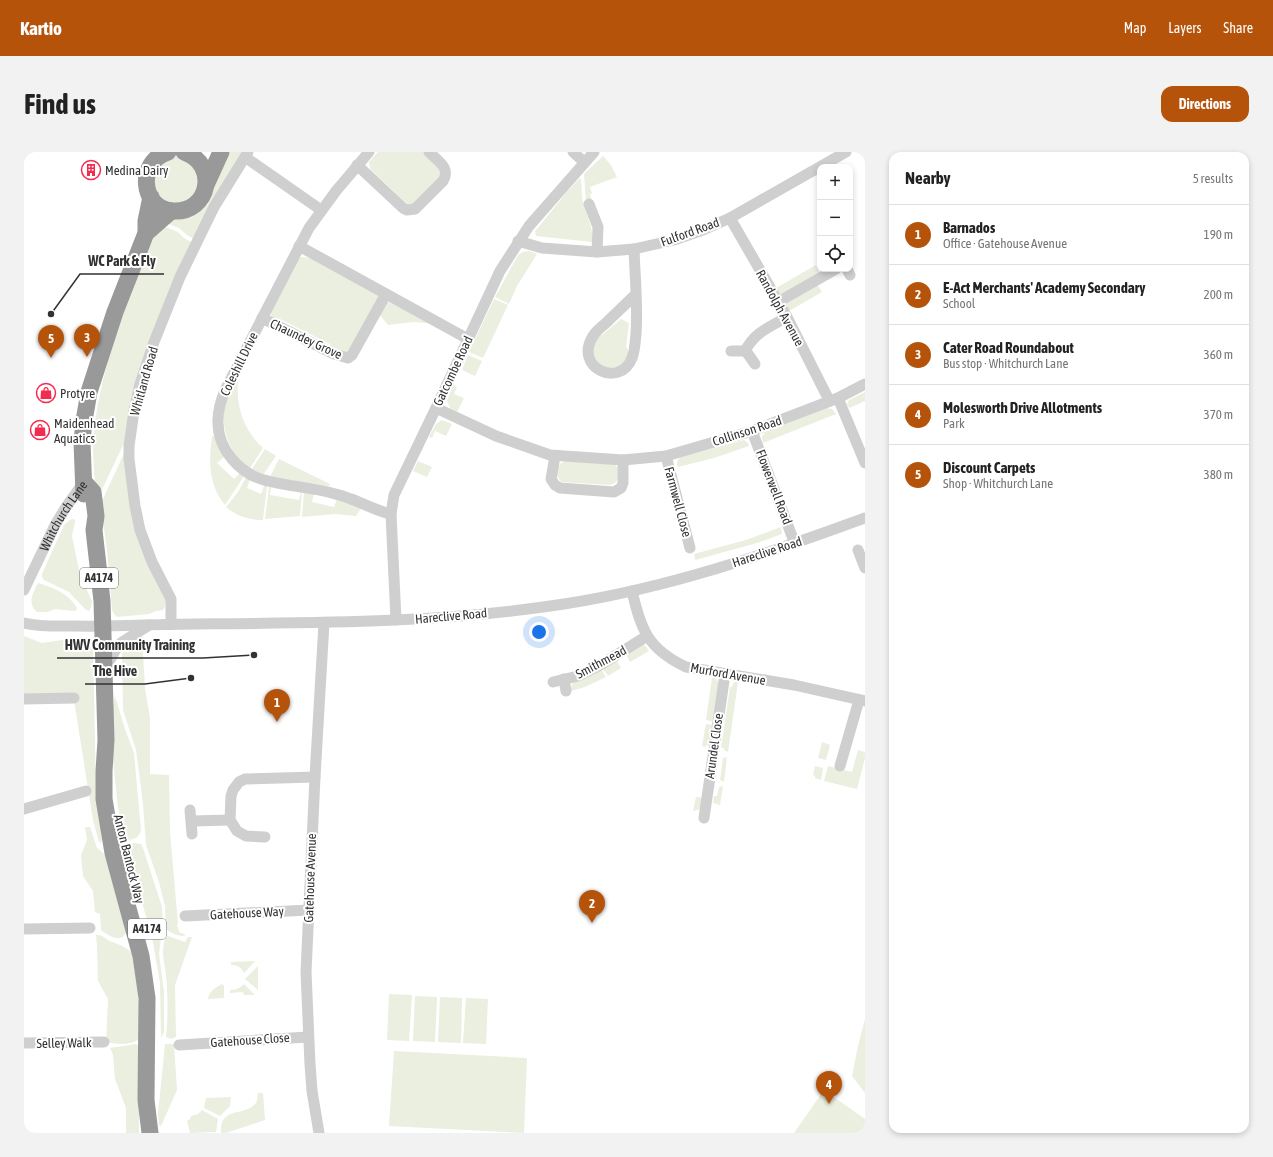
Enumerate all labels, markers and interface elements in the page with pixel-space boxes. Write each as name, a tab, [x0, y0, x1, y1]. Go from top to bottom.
text: Kartio	[20, 17, 62, 39]
text: Map	[1124, 20, 1146, 36]
text: Layers	[1168, 20, 1201, 36]
text: Share	[1223, 20, 1253, 36]
button: Directions	[1161, 86, 1249, 122]
text: Find us	[24, 88, 96, 120]
building icon: Medina Dairy	[80, 159, 102, 181]
place label: Medina Dairy	[105, 163, 169, 178]
map controls	[817, 164, 853, 272]
button: +	[817, 164, 853, 200]
text: Nearby	[905, 168, 951, 188]
text: 5 results	[1193, 171, 1233, 186]
button: −	[817, 200, 853, 236]
street label: Fulford Road	[659, 214, 721, 250]
text: Barnados	[943, 219, 995, 236]
text: 1	[915, 227, 921, 242]
text: 190 m	[1204, 227, 1233, 242]
button: locate	[817, 236, 853, 272]
text: Office · Gatehouse Avenue	[943, 236, 1067, 251]
callout: WC Park & Fly	[80, 248, 164, 274]
text: WC Park & Fly	[87, 253, 156, 269]
street label: Randolph Avenue	[753, 267, 807, 349]
text: E-Act Merchants' Academy Secondary	[943, 279, 1145, 296]
text: 2	[915, 287, 921, 302]
text: 200 m	[1204, 287, 1233, 302]
text: School	[943, 296, 975, 311]
street label: Chaundey Grove	[268, 316, 344, 362]
pin: 3	[74, 324, 100, 357]
pin: 5	[38, 325, 64, 358]
street label: Coleshill Drive	[217, 330, 261, 398]
street label: Gatcombe Road	[430, 334, 476, 408]
text: Cater Road Roundabout	[943, 339, 1074, 356]
street label: Whitland Road	[127, 345, 161, 417]
text: 3	[915, 347, 921, 362]
text: 360 m	[1204, 347, 1233, 362]
text: Bus stop · Whitchurch Lane	[943, 356, 1068, 371]
shop icon: Protyre	[35, 382, 57, 404]
place label: Protyre	[60, 386, 95, 401]
text: Molesworth Drive Allotments	[943, 399, 1102, 416]
text: 4	[915, 407, 921, 422]
text: 370 m	[1204, 407, 1233, 422]
street label: Collinson Road	[711, 413, 783, 449]
place label: Maidenhead Aquatics	[54, 416, 115, 446]
text: Park	[943, 416, 965, 431]
shop icon: Maidenhead Aquatics	[29, 419, 51, 441]
street label: Flowerwell Road	[753, 447, 795, 527]
text: Discount Carpets	[943, 459, 1035, 476]
street label: Farmwell Close	[661, 465, 695, 539]
text: 5	[915, 467, 921, 482]
text: 380 m	[1204, 467, 1233, 482]
text: Shop · Whitchurch Lane	[943, 476, 1053, 491]
street label: Whitchurch Lane	[36, 478, 90, 553]
street label: Hareclive Road	[730, 534, 804, 570]
road number: A4174	[80, 568, 118, 588]
street label: Hareclive Road	[414, 605, 488, 627]
your location	[529, 622, 549, 642]
callout: HWV Community Training	[57, 632, 203, 658]
text: HWV Community Training	[65, 637, 196, 653]
street label: Smithmead	[573, 642, 629, 682]
callout: The Hive	[85, 658, 145, 684]
street label: Murford Avenue	[689, 660, 767, 688]
text: The Hive	[93, 663, 137, 679]
pin: 1	[264, 689, 290, 722]
street label: Arundel Close	[702, 712, 726, 780]
street label: Anton Bantock Way	[111, 813, 147, 906]
street label: Gatehouse Avenue	[301, 833, 319, 923]
pin: 2	[579, 890, 605, 923]
street label: Gatehouse Way	[210, 904, 285, 922]
road number: A4174	[128, 919, 166, 939]
street label: Gatehouse Close	[210, 1030, 290, 1050]
street label: Selley Walk	[36, 1035, 92, 1051]
pin: 4	[816, 1071, 842, 1104]

